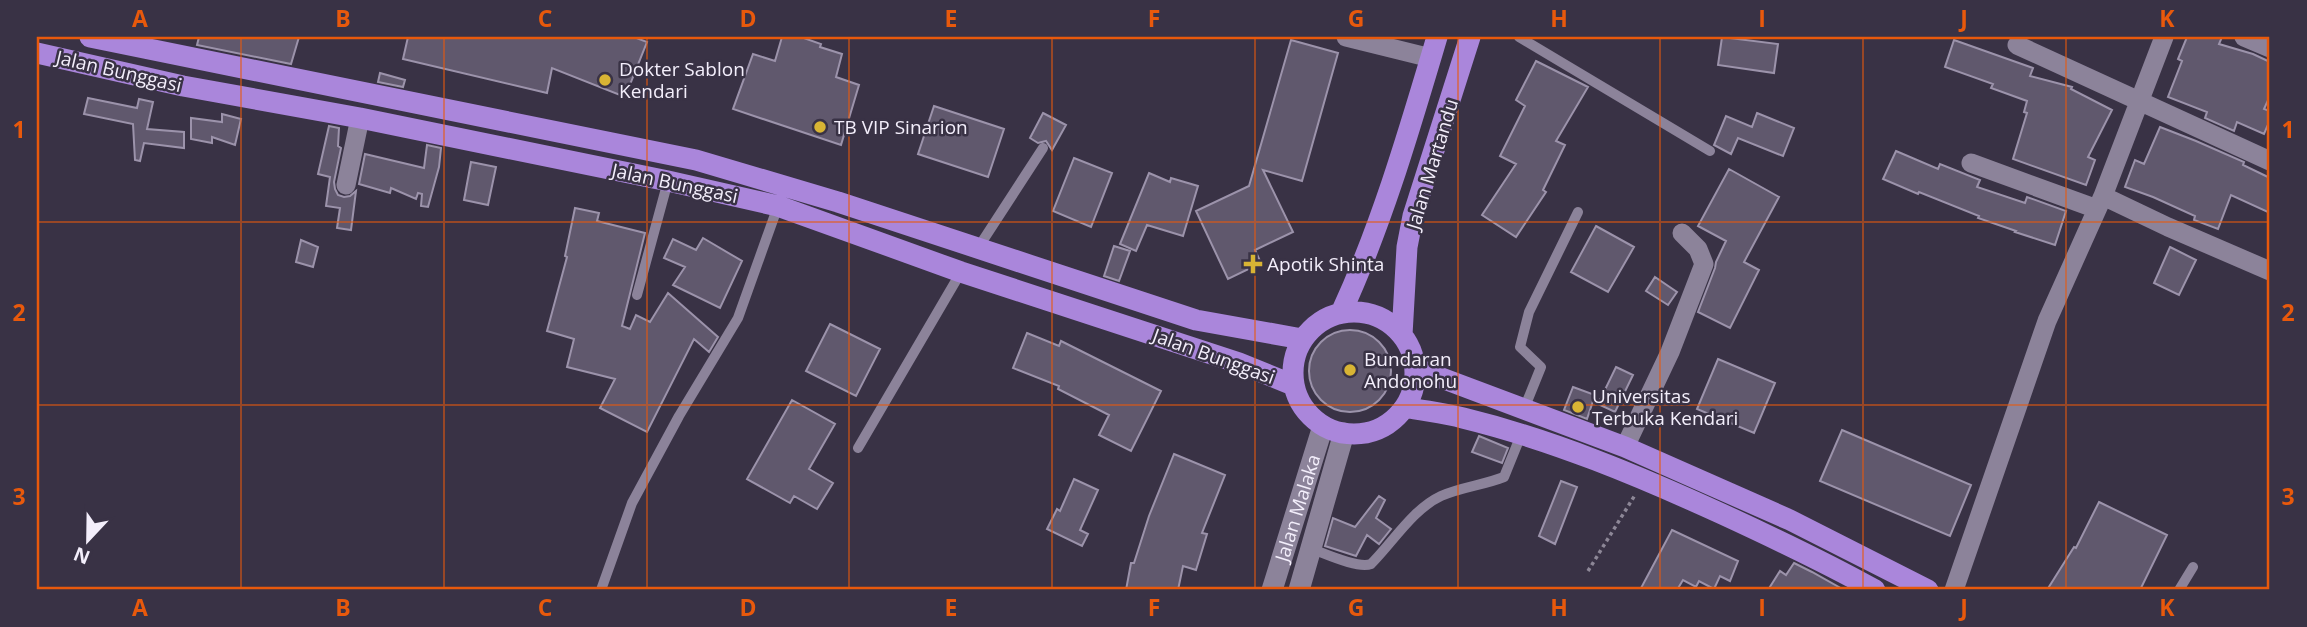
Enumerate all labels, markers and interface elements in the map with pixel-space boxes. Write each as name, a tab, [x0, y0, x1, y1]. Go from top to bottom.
text: A	[132, 2, 148, 34]
text: B	[335, 2, 351, 34]
text: C	[538, 2, 552, 34]
text: D	[739, 2, 757, 34]
text: E	[945, 2, 957, 34]
text: F	[1148, 2, 1160, 34]
text: G	[1348, 2, 1364, 34]
text: H	[1550, 2, 1568, 34]
text: I	[1758, 2, 1766, 34]
text: J	[1958, 2, 1968, 34]
text: K	[2159, 2, 2175, 34]
street label: Jalan Bunggasi	[52, 43, 184, 98]
place label: Dokter Sablon Kendari	[619, 56, 745, 104]
marker: Dokter Sablon Kendari	[597, 72, 613, 88]
street label: Jalan Martandu	[1399, 96, 1464, 234]
text: 1	[12, 113, 26, 145]
text: 1	[2281, 113, 2295, 145]
place label: TB VIP Sinarion	[834, 114, 968, 140]
marker: TB VIP Sinarion	[812, 119, 828, 135]
street label: Jalan Bunggasi	[608, 157, 740, 209]
place label: Apotik Shinta	[1267, 251, 1384, 277]
marker: Apotik Shinta	[1245, 256, 1261, 272]
text: 2	[12, 296, 26, 328]
text: 2	[2281, 296, 2295, 328]
street label: Jalan Bunggasi	[1147, 321, 1279, 390]
place label: Bundaran Andonohu	[1364, 346, 1457, 394]
marker: Bundaran Andonohu	[1342, 362, 1358, 378]
place label: Universitas Terbuka Kendari	[1592, 383, 1738, 431]
marker: Universitas Terbuka Kendari	[1570, 399, 1586, 415]
street label: Jalan Malaka	[1268, 451, 1326, 567]
text: 3	[12, 480, 26, 512]
text: 3	[2281, 480, 2295, 512]
north arrow	[52, 504, 122, 574]
text: N	[70, 541, 94, 571]
text: A	[132, 591, 148, 623]
text: B	[335, 591, 351, 623]
text: C	[538, 591, 552, 623]
text: D	[739, 591, 757, 623]
text: E	[945, 591, 957, 623]
text: F	[1148, 591, 1160, 623]
text: G	[1348, 591, 1364, 623]
text: H	[1550, 591, 1568, 623]
text: I	[1758, 591, 1766, 623]
text: J	[1958, 591, 1968, 623]
text: K	[2159, 591, 2175, 623]

